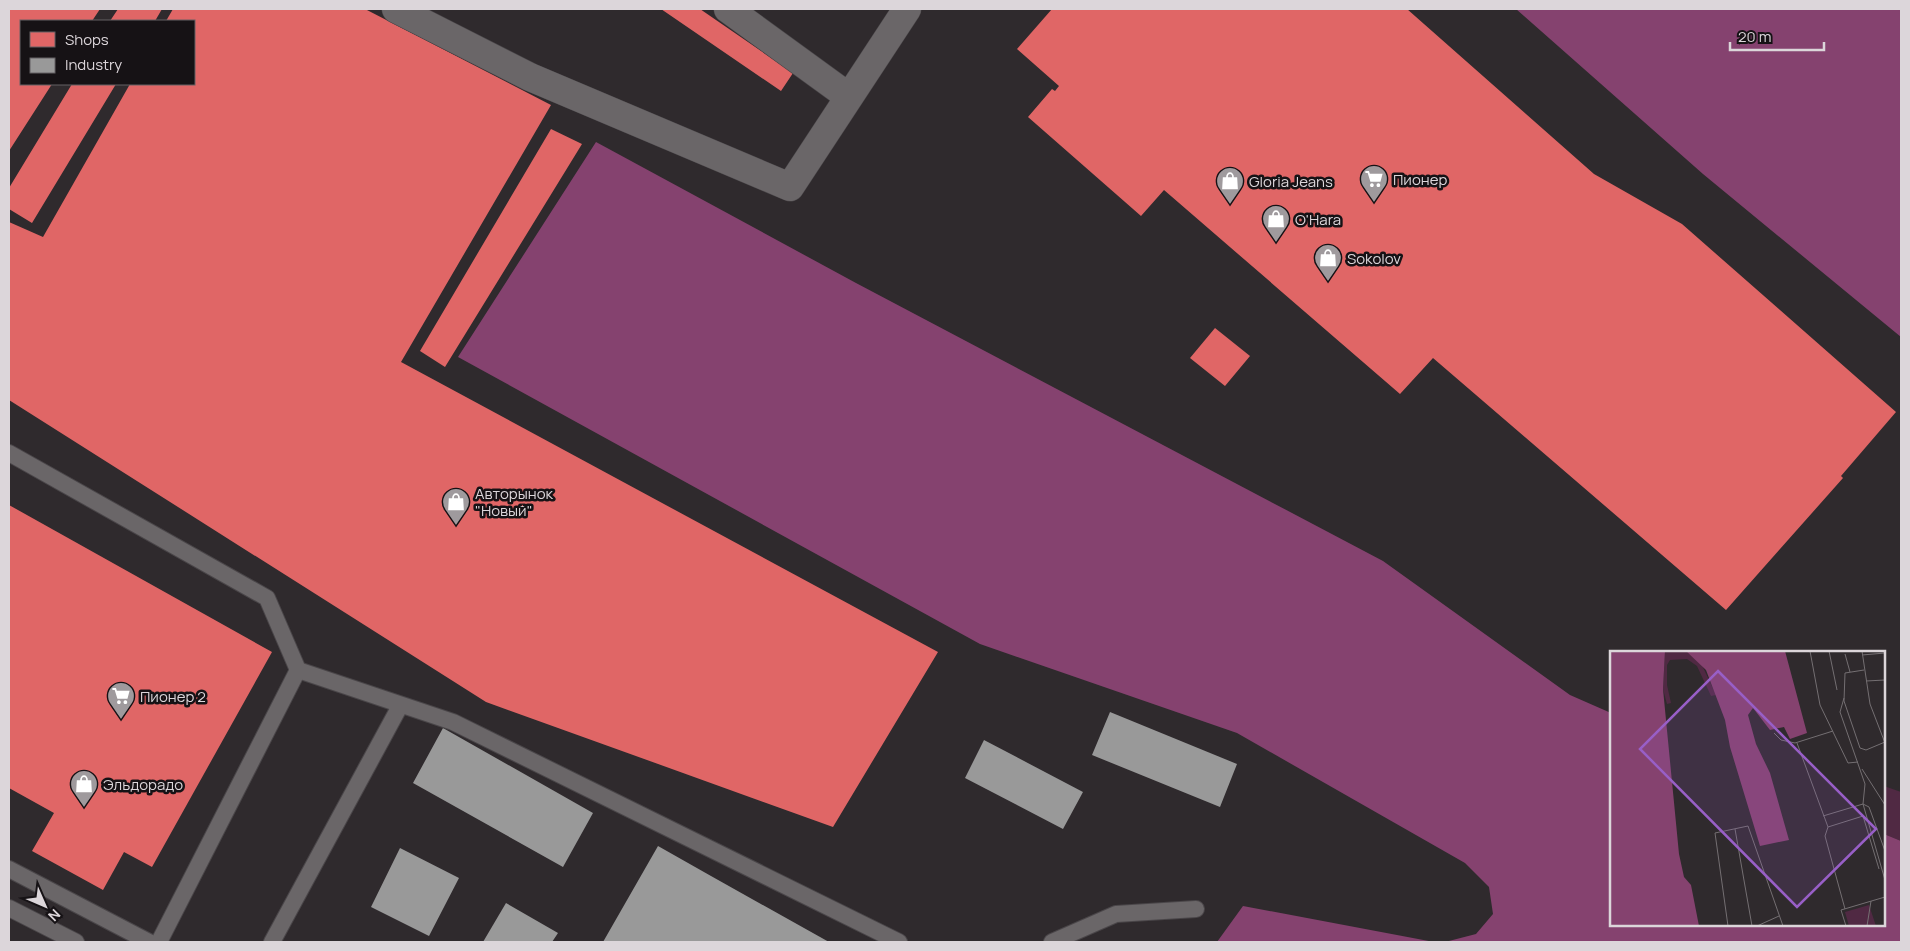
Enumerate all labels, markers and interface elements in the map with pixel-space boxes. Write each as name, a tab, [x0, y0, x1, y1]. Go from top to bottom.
legend	[20, 20, 195, 85]
scale bar	[1730, 20, 1824, 52]
text: 20 m	[1738, 26, 1771, 47]
text: Shops	[65, 29, 109, 50]
text: Industry	[65, 54, 122, 75]
supermarket icon: Пионер	[1359, 164, 1389, 203]
shop icon: Gloria Jeans	[1215, 166, 1245, 205]
place label: Пионер	[1393, 169, 1447, 190]
place label: Gloria Jeans	[1249, 171, 1333, 192]
shop icon: O'Hara	[1261, 204, 1291, 243]
place label: O'Hara	[1295, 209, 1341, 230]
shop icon: Sokolov	[1313, 243, 1343, 282]
place label: Sokolov	[1347, 248, 1401, 269]
place label: Авторынок "Новый"	[475, 483, 554, 521]
shop icon: Авторынок "Новый"	[441, 487, 471, 526]
inset map	[1610, 651, 1885, 926]
supermarket icon: Пионер 2	[106, 681, 136, 720]
place label: Пионер 2	[140, 686, 206, 707]
shop icon: Эльдорадо	[69, 769, 99, 808]
place label: Эльдорадо	[103, 774, 183, 795]
north arrow	[20, 881, 70, 931]
text: N	[44, 905, 65, 926]

